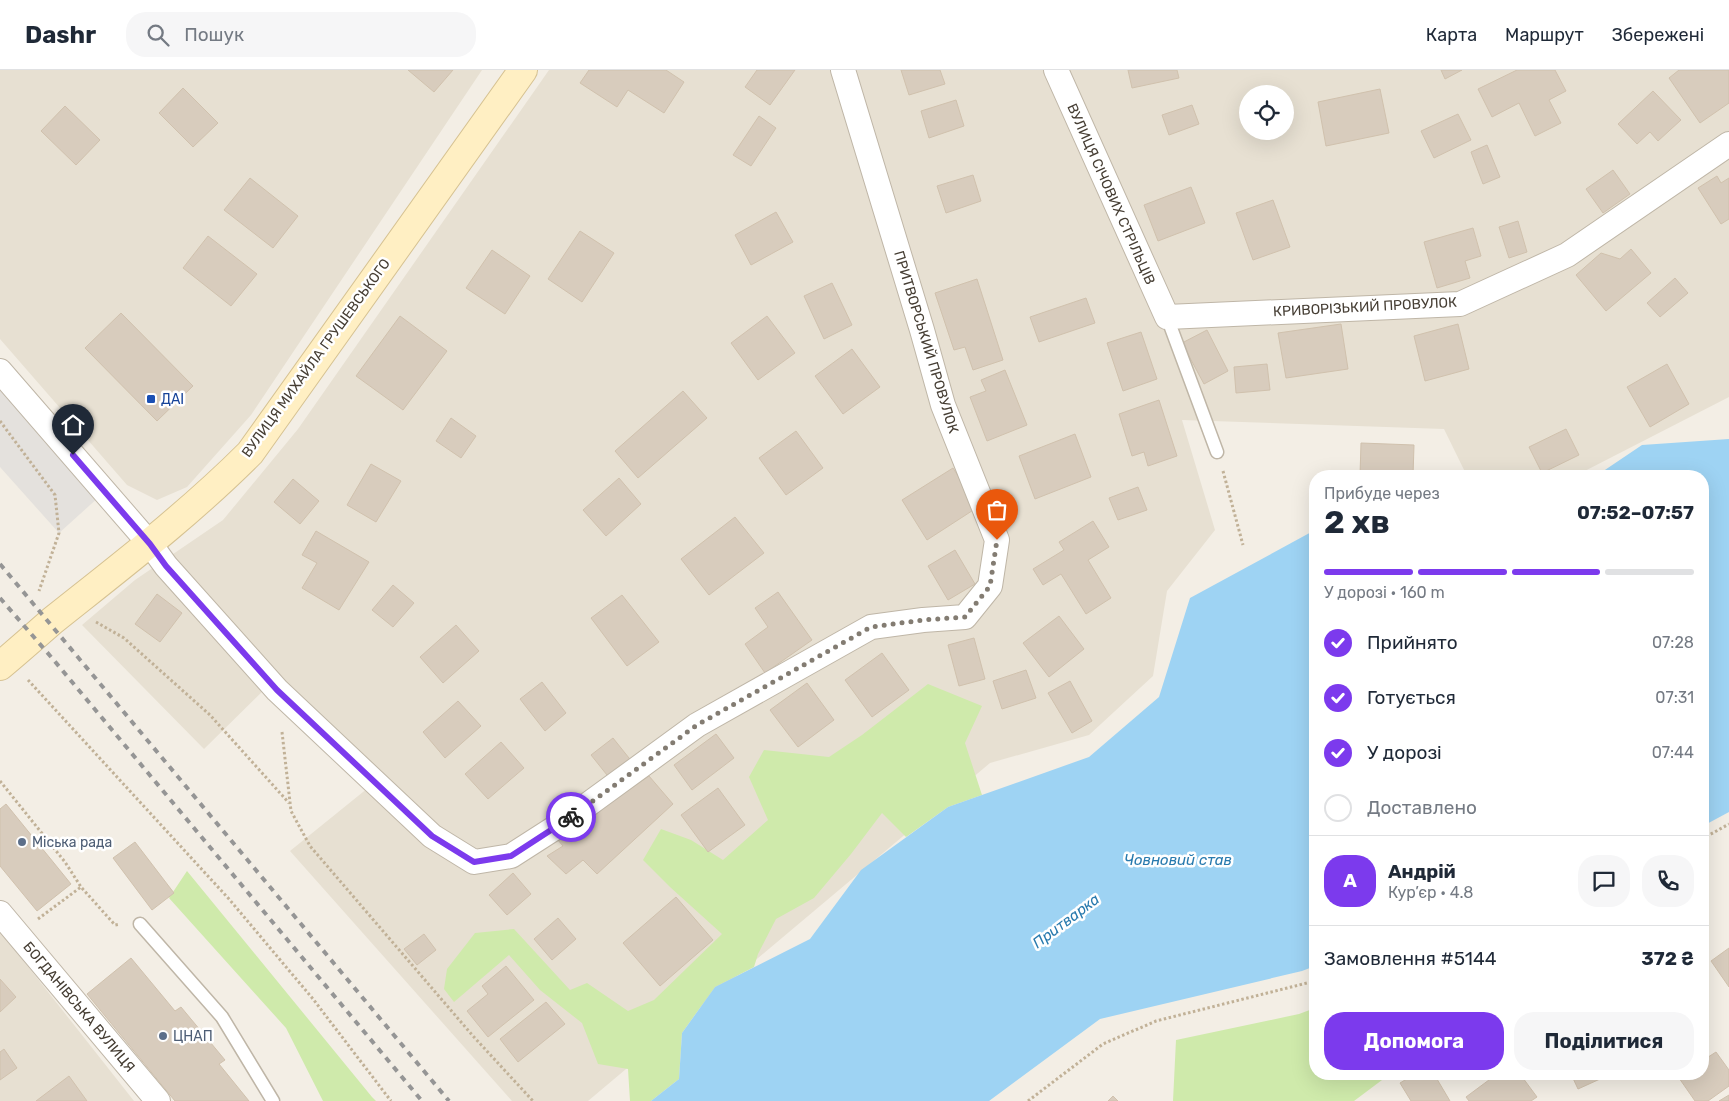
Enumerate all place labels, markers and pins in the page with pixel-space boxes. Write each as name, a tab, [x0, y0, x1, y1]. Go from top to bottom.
place label: ДАІ	[161, 391, 184, 408]
marker: ДАІ	[145, 393, 157, 405]
pin	[52, 404, 94, 455]
pin	[976, 489, 1018, 540]
place label: Міська рада	[32, 834, 112, 851]
marker: Міська рада	[16, 836, 28, 848]
place label: ЦНАП	[173, 1028, 213, 1045]
marker: ЦНАП	[157, 1030, 169, 1042]

